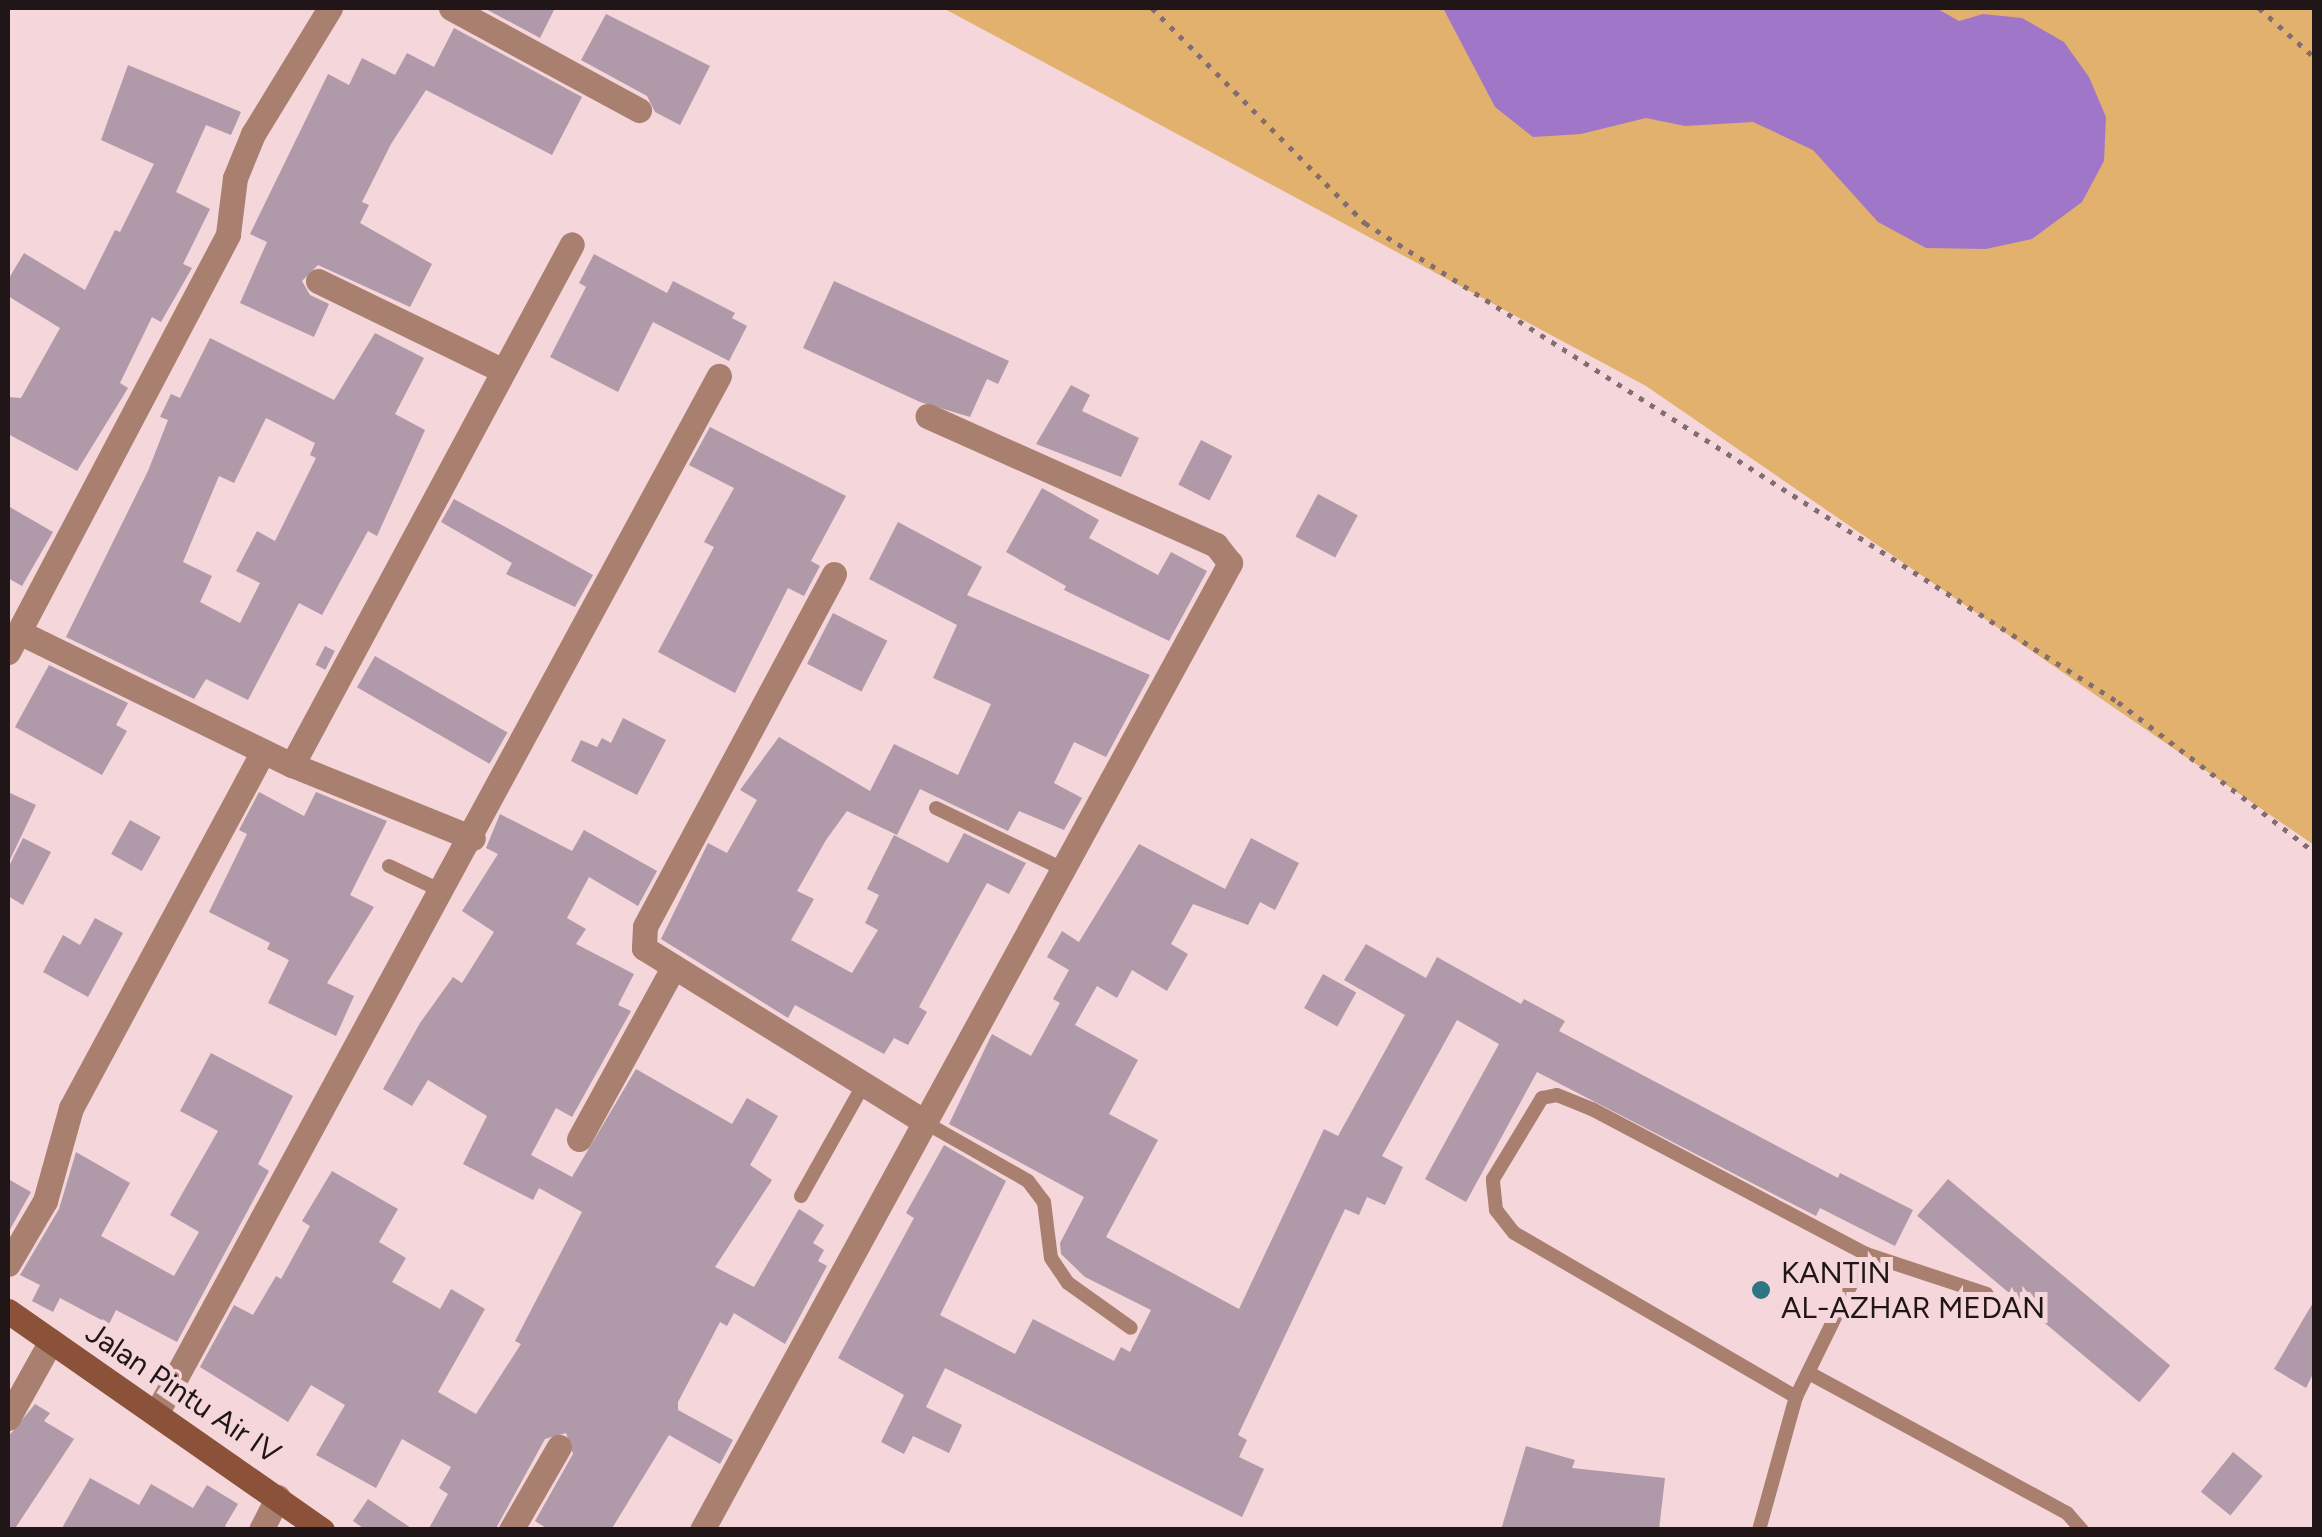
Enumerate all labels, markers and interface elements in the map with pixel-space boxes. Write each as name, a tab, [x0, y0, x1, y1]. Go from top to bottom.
place label: KANTIN AL-AZHAR MEDAN	[1781, 1255, 2045, 1326]
marker: KANTIN AL-AZHAR MEDAN	[1750, 1279, 1772, 1301]
street label: Jalan Pintu Air IV	[79, 1315, 287, 1471]

